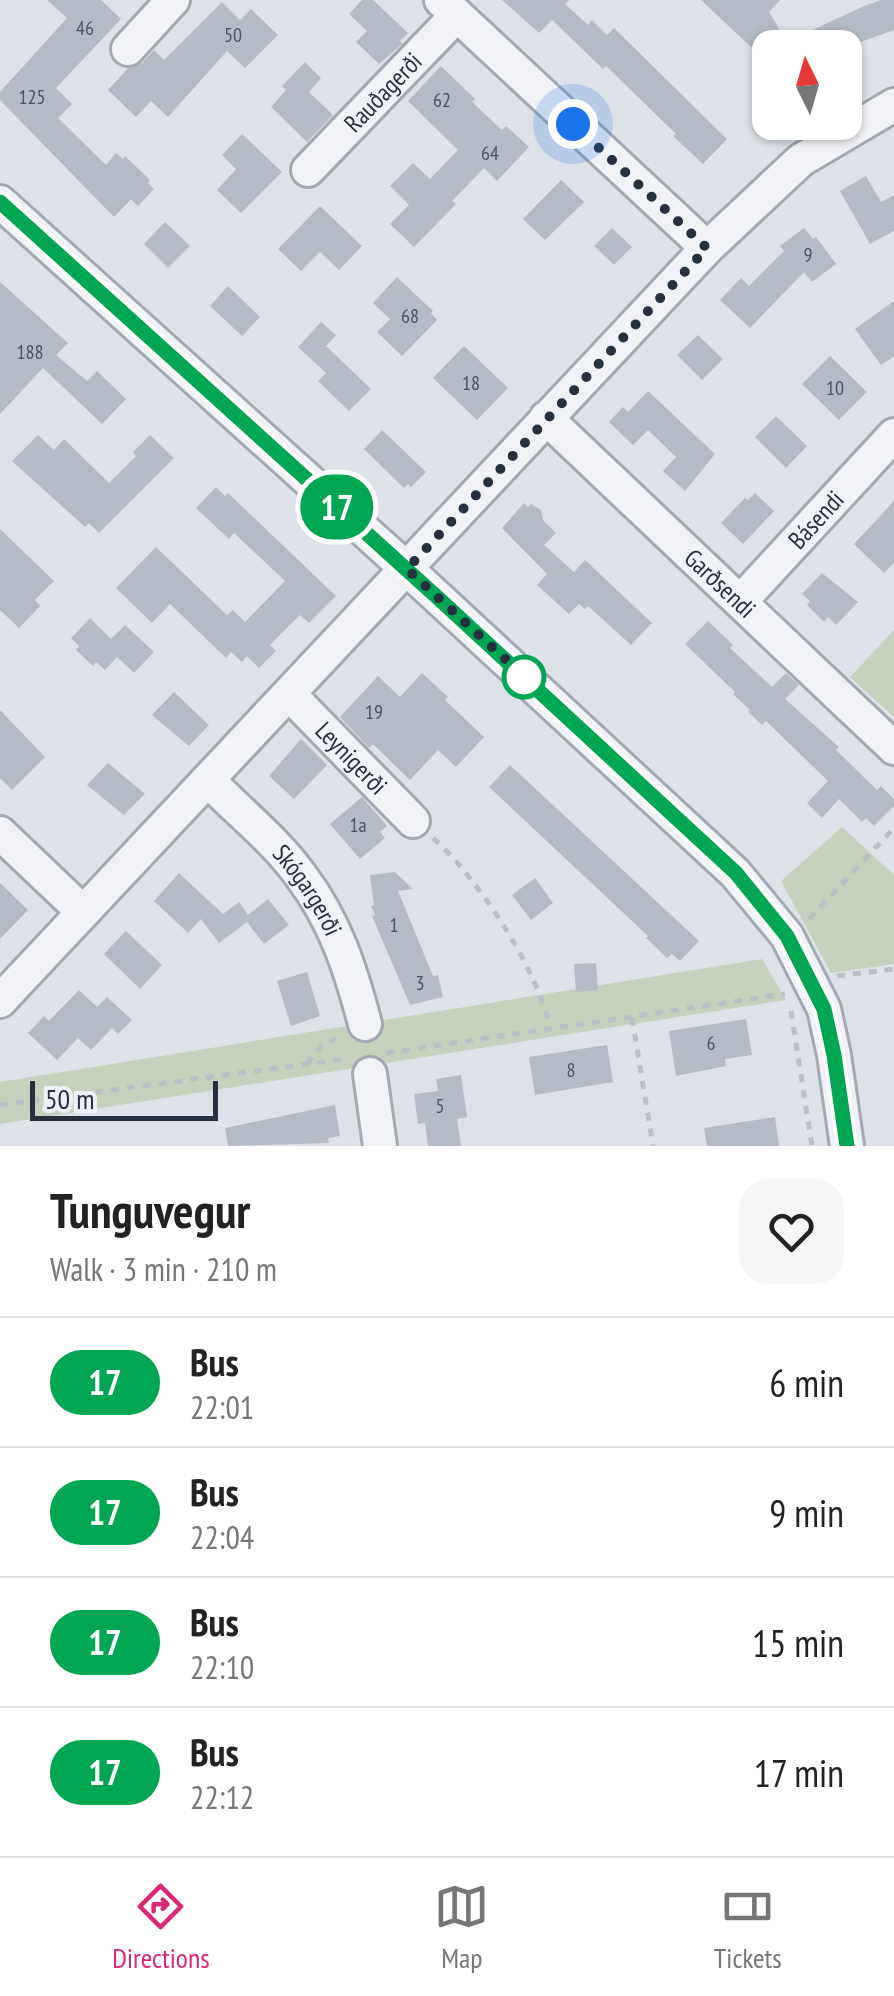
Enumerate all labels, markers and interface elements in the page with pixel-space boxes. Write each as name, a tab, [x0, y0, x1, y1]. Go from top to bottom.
house number: 46	[76, 15, 94, 41]
house number: 50	[224, 22, 242, 48]
north arrow	[752, 30, 862, 140]
map controls	[752, 30, 862, 140]
street label: Rauðagerði	[337, 45, 429, 139]
house number: 125	[19, 84, 46, 110]
house number: 62	[433, 87, 451, 113]
your location	[548, 99, 598, 149]
house number: 64	[481, 140, 499, 166]
house number: 9	[804, 242, 813, 268]
house number: 68	[401, 303, 419, 329]
house number: 188	[17, 339, 44, 365]
house number: 18	[462, 370, 480, 396]
house number: 10	[826, 375, 844, 401]
line badge: 17	[292, 474, 382, 540]
text: 17	[320, 484, 354, 530]
street label: Básendi	[781, 484, 851, 555]
street label: Garðsendi	[678, 542, 763, 625]
unlabelled marker	[503, 656, 545, 698]
house number: 19	[365, 699, 383, 725]
street label: Leynigerði	[309, 715, 394, 801]
house number: 1a	[350, 812, 367, 838]
street label: Skógargerði	[266, 837, 350, 941]
house number: 1	[390, 912, 399, 938]
house number: 3	[416, 970, 425, 996]
house number: 6	[707, 1030, 716, 1056]
house number: 8	[567, 1057, 576, 1083]
scale bar	[30, 1076, 218, 1120]
text: 50 m	[45, 1080, 94, 1117]
house number: 5	[436, 1093, 445, 1119]
text: Tunguvegur	[50, 1179, 250, 1241]
button: heart	[739, 1179, 844, 1284]
text: Walk · 3 min · 210 m	[50, 1248, 277, 1290]
text: Bus	[190, 1337, 239, 1386]
text: 6 min	[769, 1358, 844, 1407]
text: 17	[88, 1359, 122, 1405]
text: 22:01	[190, 1386, 254, 1428]
text: Bus	[190, 1467, 239, 1516]
text: 9 min	[769, 1488, 844, 1537]
text: 17	[88, 1489, 122, 1535]
text: 22:04	[190, 1516, 254, 1558]
text: Bus	[190, 1597, 239, 1646]
text: 15 min	[752, 1618, 844, 1667]
text: 17	[88, 1619, 122, 1665]
text: 22:10	[190, 1646, 254, 1688]
text: Bus	[190, 1727, 239, 1776]
text: 17 min	[754, 1748, 844, 1797]
text: 17	[88, 1749, 122, 1795]
text: 22:12	[190, 1776, 254, 1818]
tab: Directions	[112, 1879, 210, 1976]
tab: Map	[434, 1879, 489, 1976]
tab: Tickets	[714, 1879, 782, 1976]

